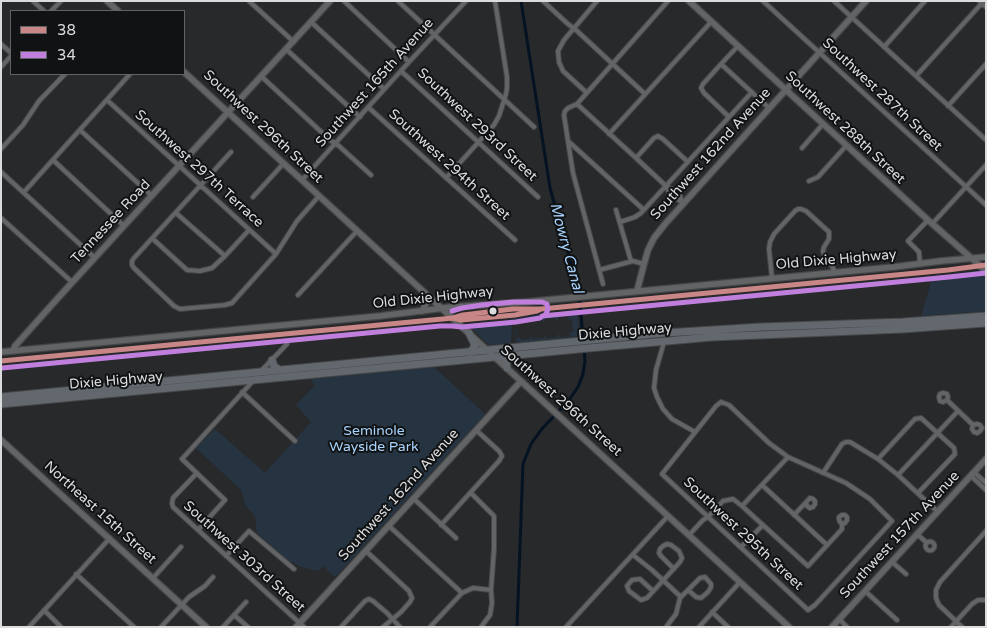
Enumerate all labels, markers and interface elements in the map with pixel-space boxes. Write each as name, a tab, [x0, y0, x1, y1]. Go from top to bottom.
legend	[10, 10, 185, 75]
street label: Southwest 165th Avenue	[313, 15, 437, 151]
text: 38	[57, 21, 76, 39]
street label: Southwest 287th Street	[819, 35, 945, 155]
text: 34	[57, 46, 76, 64]
street label: Southwest 293rd Street	[413, 65, 541, 185]
street label: Southwest 296th Street	[200, 67, 326, 187]
street label: Southwest 288th Street	[782, 68, 908, 188]
street label: Southwest 162nd Avenue	[647, 85, 775, 223]
street label: Southwest 294th Street	[385, 106, 513, 224]
street label: Southwest 297th Terrace	[131, 107, 267, 231]
street label: Tennessee Road	[68, 177, 154, 267]
water label: Mowry Canal	[545, 201, 587, 295]
street label: Old Dixie Highway	[775, 246, 897, 274]
street label: Old Dixie Highway	[372, 283, 494, 313]
unlabelled marker	[488, 306, 498, 316]
street label: Dixie Highway	[577, 320, 673, 344]
street label: Southwest 296th Street	[497, 342, 625, 460]
street label: Dixie Highway	[68, 369, 164, 393]
park label: Seminole Wayside Park	[329, 423, 419, 456]
street label: Southwest 162nd Avenue	[335, 426, 463, 564]
street label: Northeast 15th Street	[40, 458, 160, 568]
street label: Southwest 157th Avenue	[837, 468, 963, 602]
street label: Southwest 295th Street	[680, 474, 806, 594]
street label: Southwest 303rd Street	[180, 498, 308, 616]

